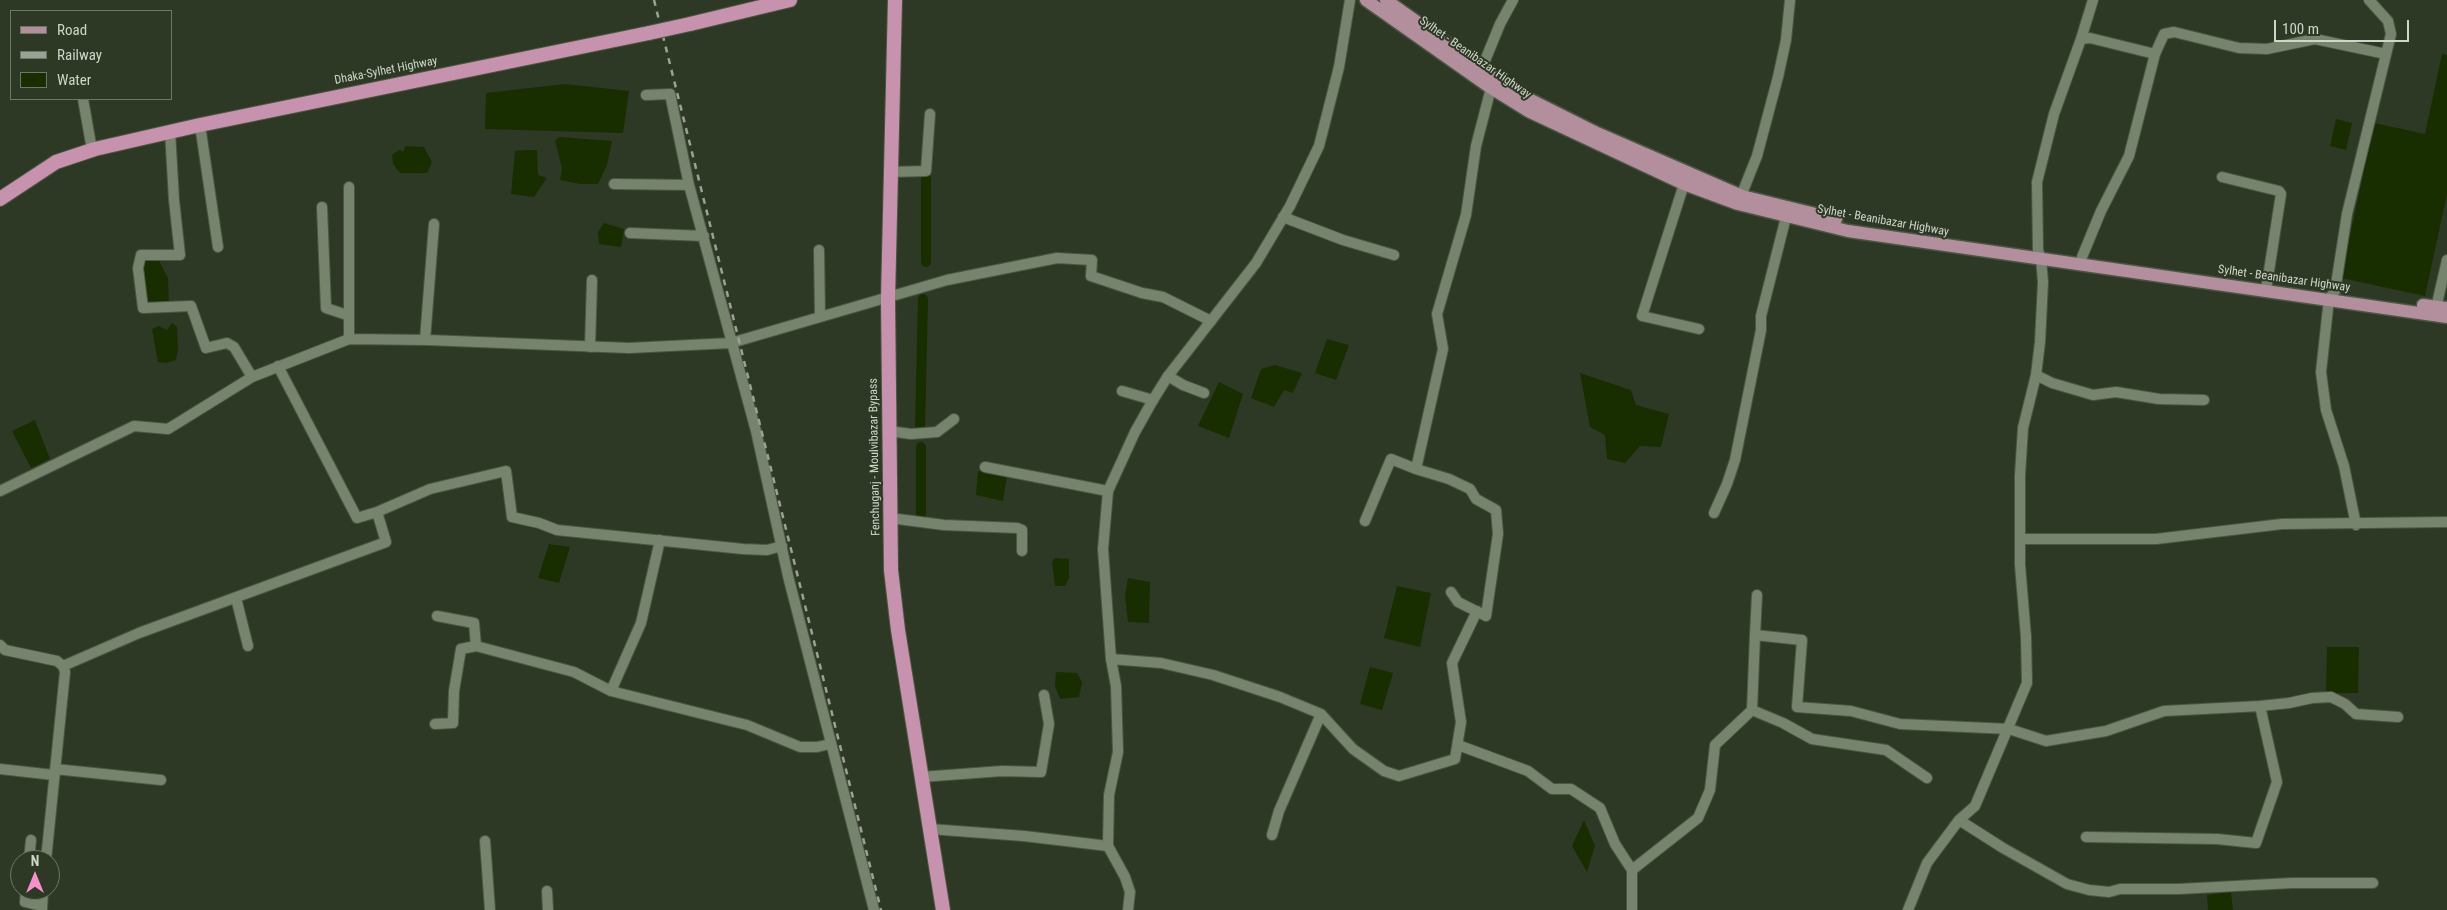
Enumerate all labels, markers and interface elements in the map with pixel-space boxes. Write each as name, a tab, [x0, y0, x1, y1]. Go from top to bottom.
legend	[10, 10, 172, 100]
scale bar	[2277, 10, 2412, 42]
street label: Sylhet - Beanibazar Highway	[1416, 14, 1534, 102]
text: 100 m	[2282, 20, 2319, 38]
text: Road	[57, 21, 87, 39]
text: Railway	[57, 46, 102, 64]
street label: Dhaka-Sylhet Highway	[333, 54, 439, 88]
text: Water	[57, 71, 91, 89]
street label: Sylhet - Beanibazar Highway	[1816, 202, 1950, 240]
street label: Sylhet - Beanibazar Highway	[2217, 263, 2351, 295]
street label: Fenchuganj - Moulvibazar Bypass	[866, 378, 884, 536]
north arrow	[10, 850, 60, 900]
text: N	[31, 853, 39, 869]

